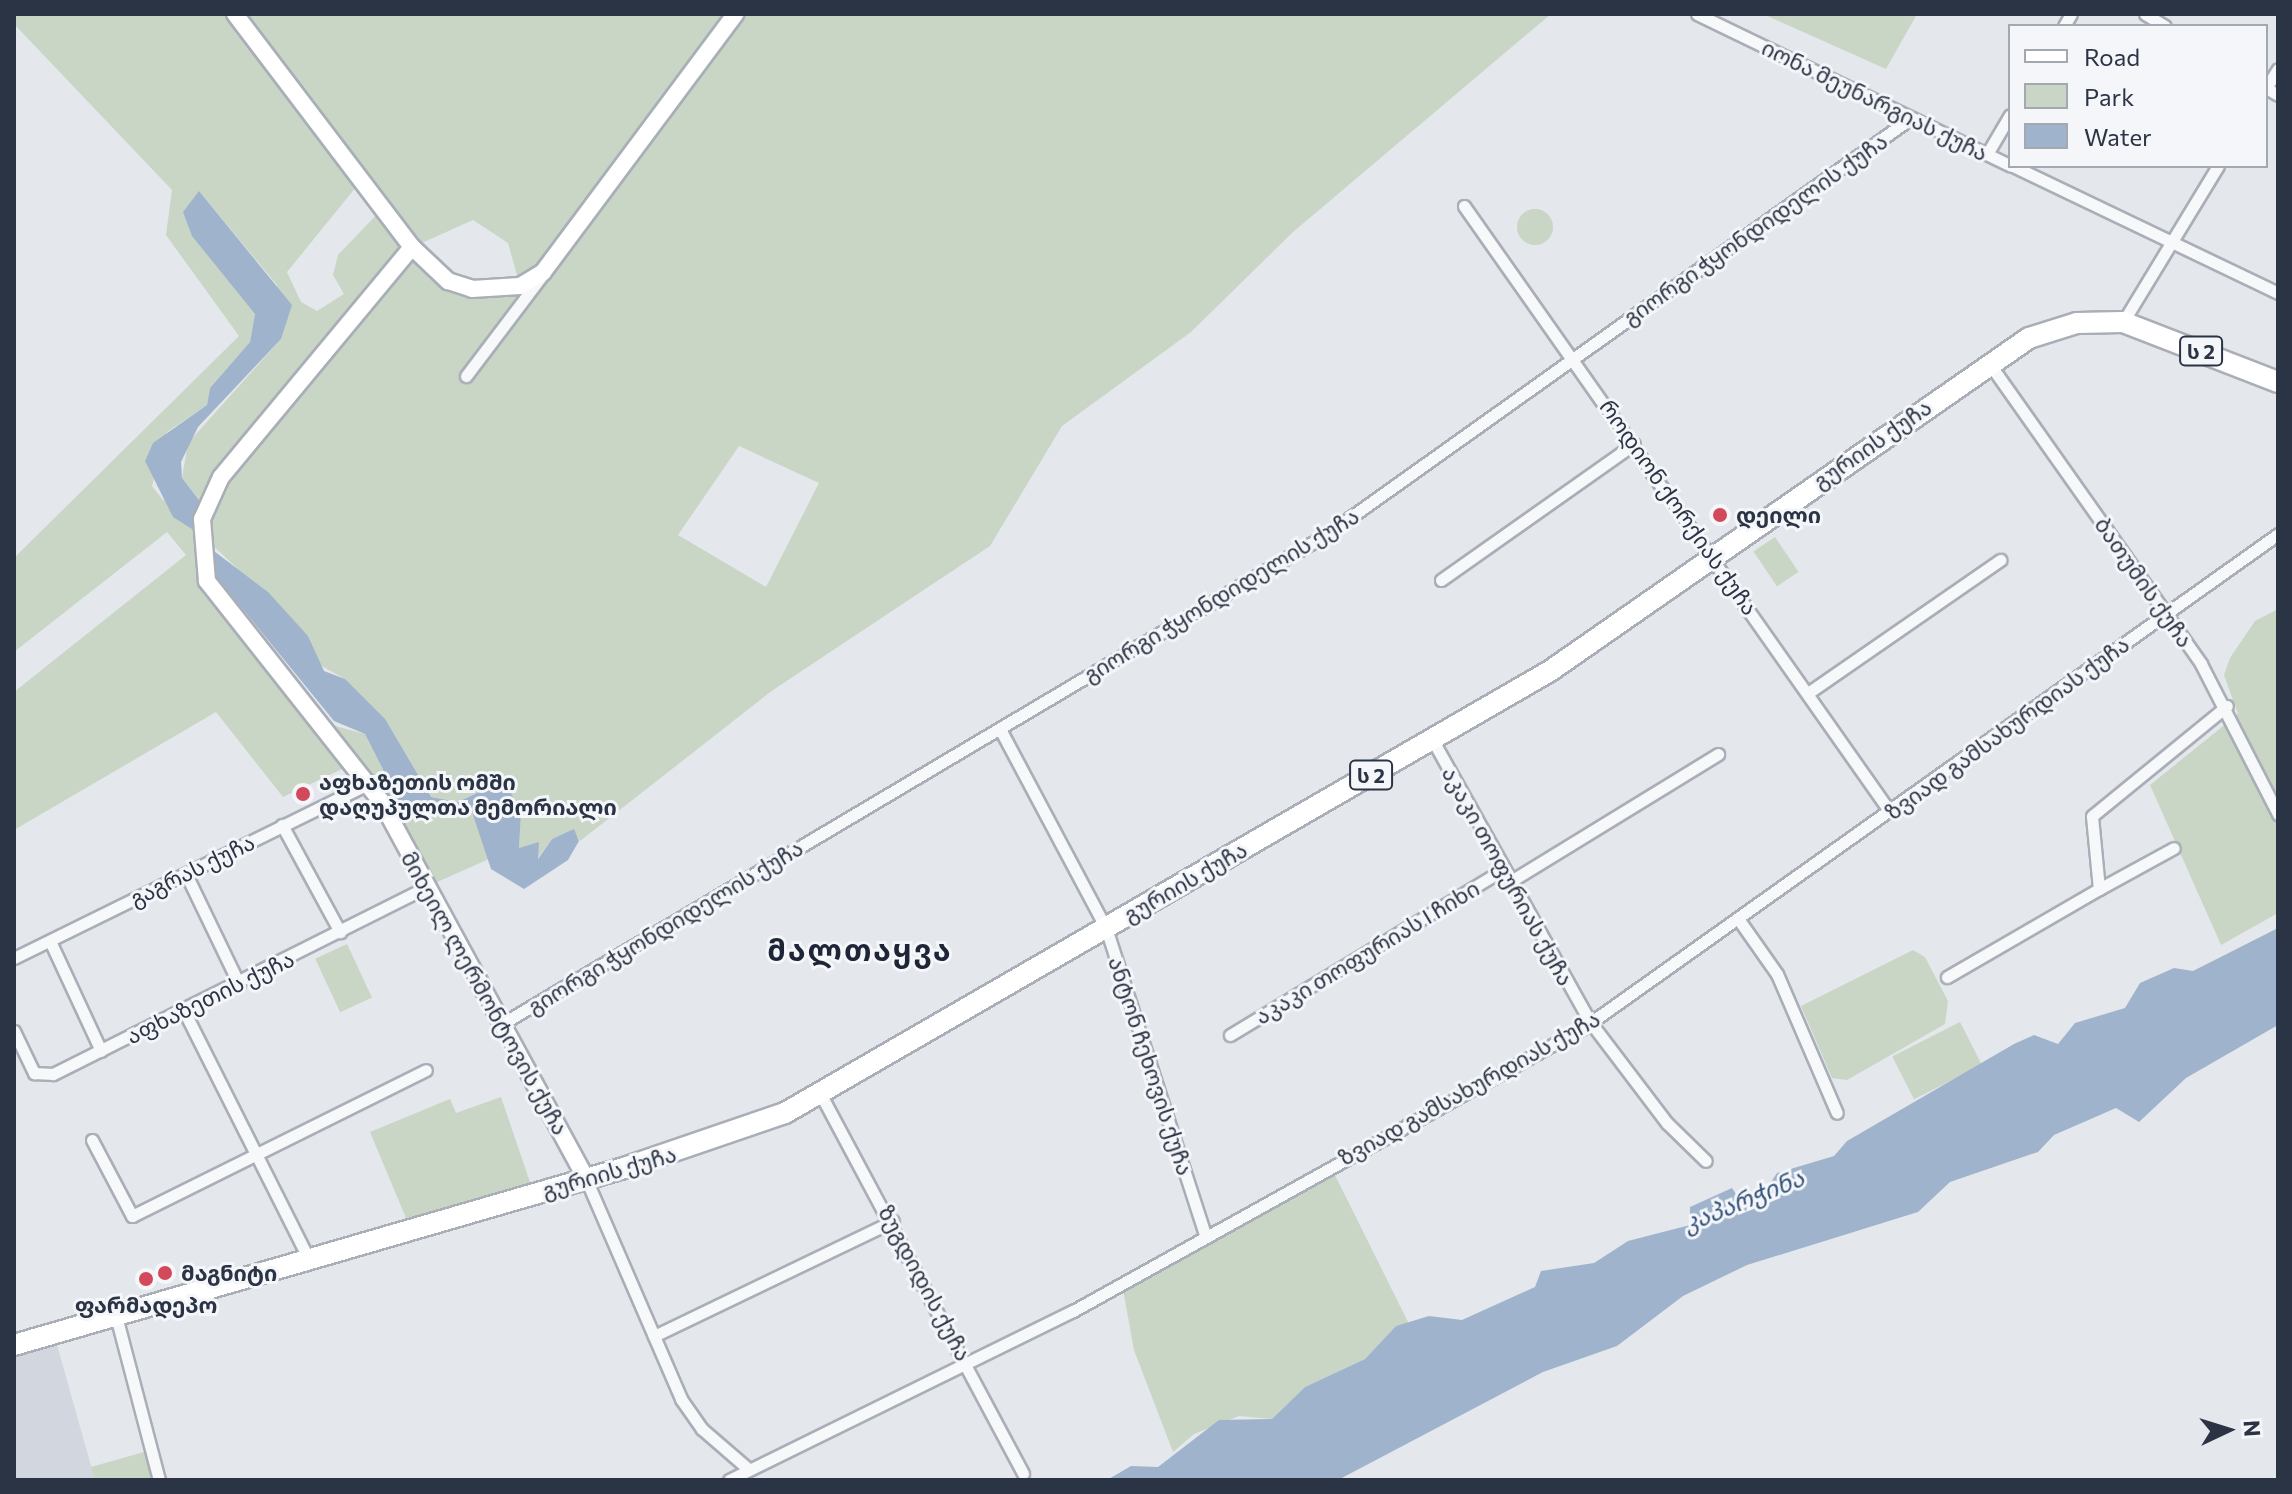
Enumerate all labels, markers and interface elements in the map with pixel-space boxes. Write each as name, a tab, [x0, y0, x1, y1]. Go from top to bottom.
legend	[2008, 24, 2268, 168]
street label: იონა მეუნარგიას ქუჩა	[1758, 34, 1992, 166]
text: Road	[2084, 42, 2140, 71]
text: Park	[2084, 82, 2134, 111]
text: Water	[2084, 122, 2152, 151]
street label: გიორგი ჭყონდიდელის ქუჩა	[1618, 127, 1892, 331]
road number: ს 2	[2179, 335, 2223, 367]
street label: როდიონ ქორქიას ქუჩა	[1594, 394, 1764, 620]
street label: გურიის ქუჩა	[1808, 394, 1936, 494]
street label: გიორგი ჭყონდიდელის ქუჩა	[1079, 502, 1363, 688]
place label: დეილი	[1736, 502, 1821, 528]
marker: დეილი	[1711, 506, 1729, 524]
street label: ბათუმის ქუჩა	[2089, 512, 2199, 652]
street label: ზვიად გამსახურდიას ქუჩა	[1880, 631, 2134, 825]
road number: ს 2	[1349, 759, 1393, 791]
street label: აკაკი თოფურიას ქუჩა	[1437, 762, 1579, 990]
place label: აფხაზეთის ომში დაღუპულთა მემორიალი	[319, 768, 617, 820]
marker: აფხაზეთის ომში დაღუპულთა მემორიალი	[294, 785, 312, 803]
street label: გაგრას ქუჩა	[125, 828, 259, 912]
street label: გიორგი ჭყონდიდელის ქუჩა	[523, 834, 807, 1020]
street label: გურიის ქუჩა	[1119, 836, 1251, 928]
street label: მიხეილ ლერმონტოვის ქუჩა	[396, 847, 574, 1139]
street label: აკაკი თოფურიას I ჩიხი	[1250, 874, 1484, 1030]
district label: მალთაყვა	[767, 931, 953, 967]
street label: აფხაზეთის ქუჩა	[122, 945, 298, 1049]
street label: ანტონ ჩეხოვის ქუჩა	[1103, 953, 1199, 1179]
street label: ზვიად გამსახურდიას ქუჩა	[1334, 1005, 1604, 1171]
street label: გურიის ქუჩა	[539, 1140, 679, 1204]
water label: კაპარჭინა	[1678, 1163, 1808, 1237]
street label: ზუგდიდის ქუჩა	[873, 1201, 977, 1365]
place label: მაგნიტი	[181, 1260, 277, 1286]
marker: მაგნიტი	[156, 1264, 174, 1282]
marker: ფარმადეპო	[137, 1270, 155, 1288]
place label: ფარმადეპო	[75, 1292, 217, 1318]
north arrow	[2188, 1390, 2268, 1470]
text: N	[2238, 1419, 2266, 1437]

